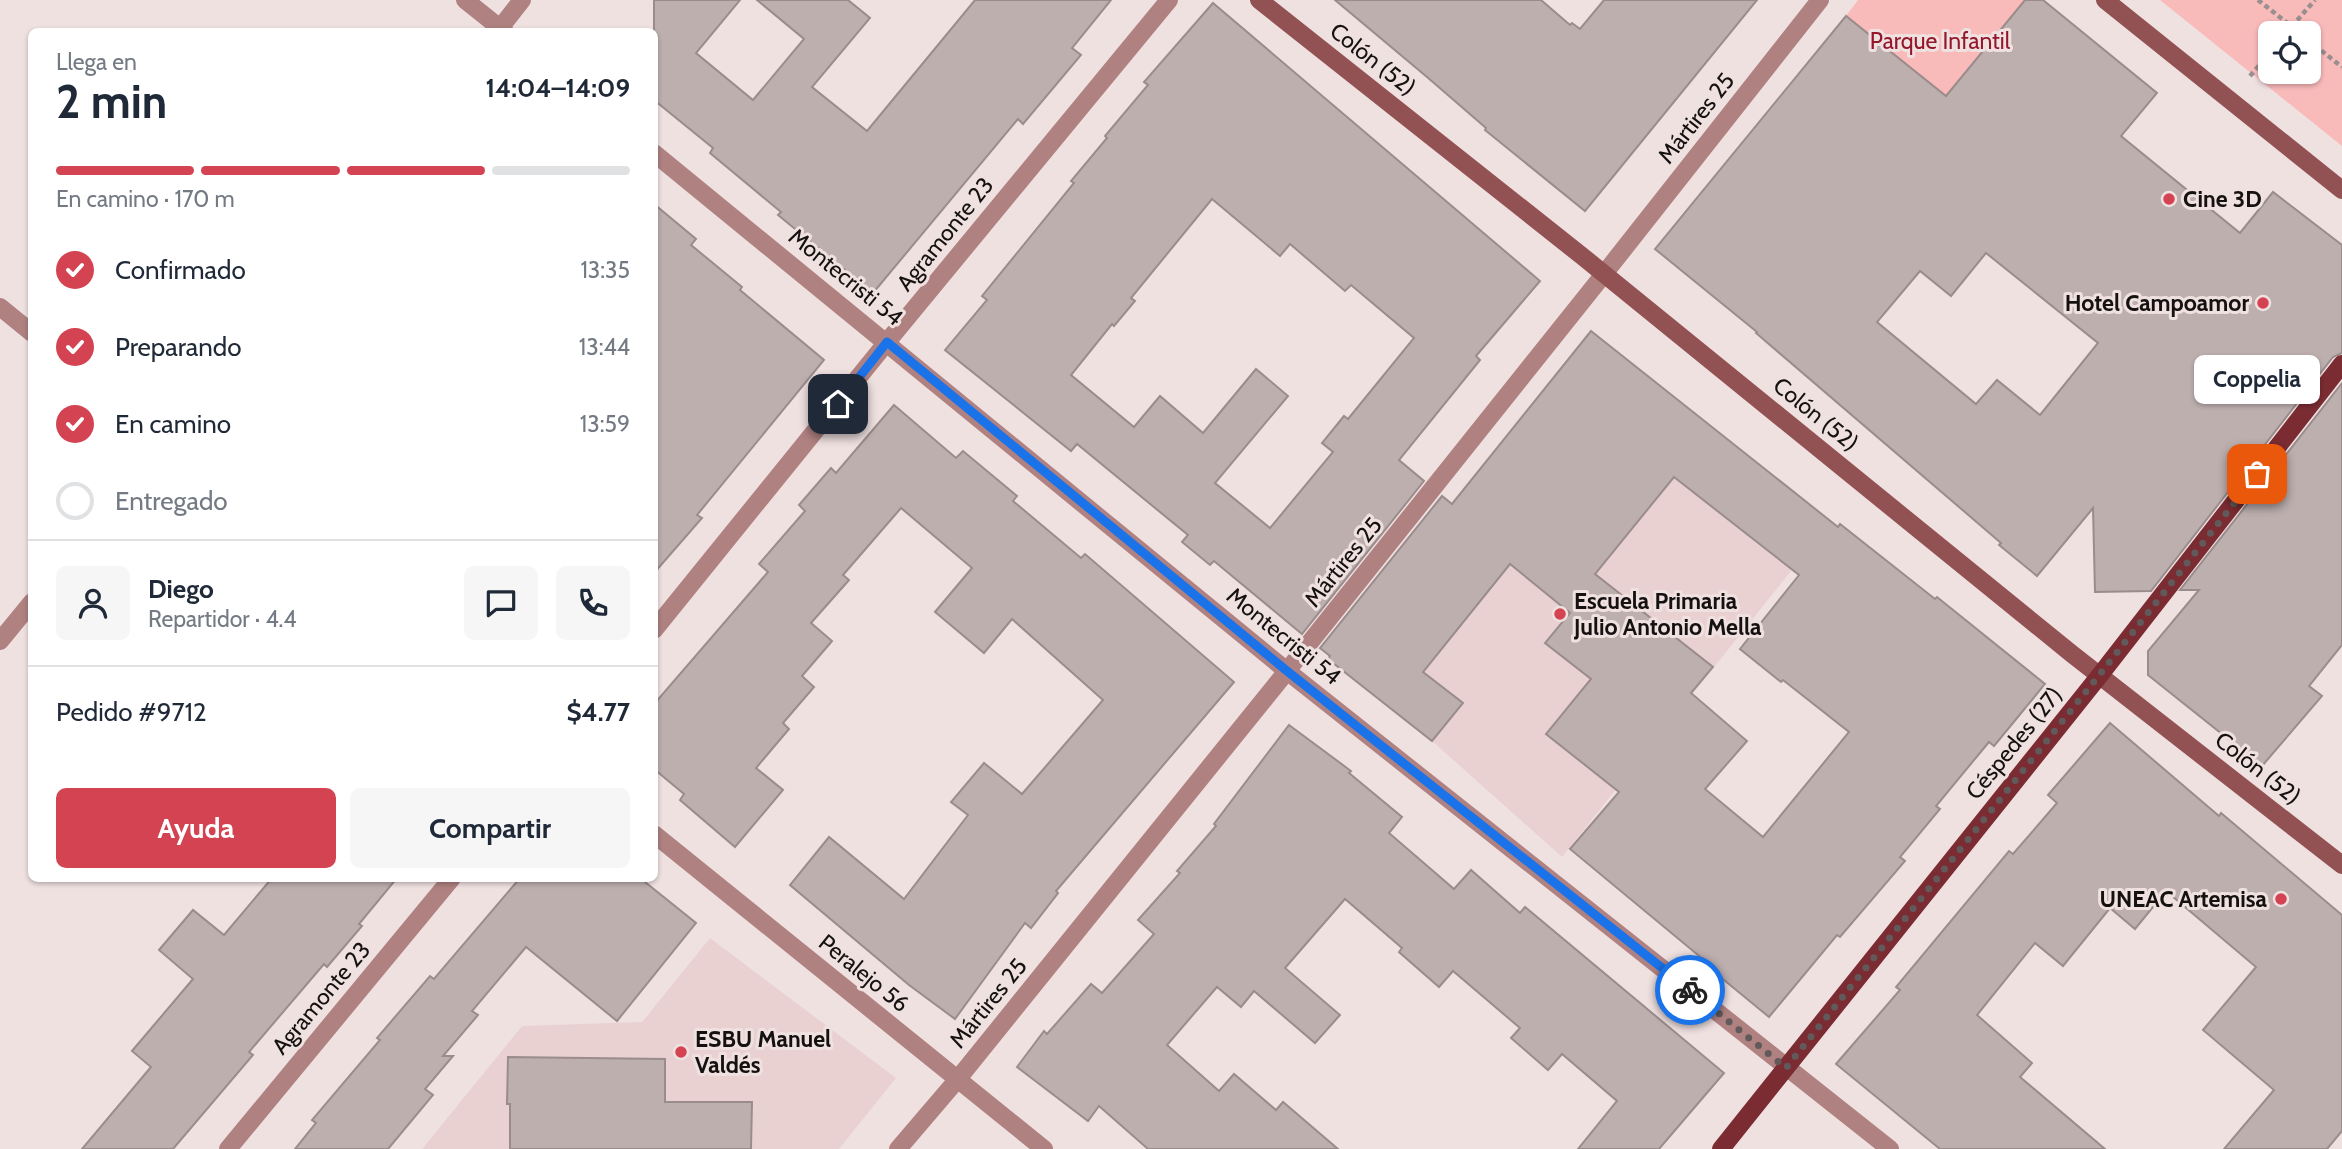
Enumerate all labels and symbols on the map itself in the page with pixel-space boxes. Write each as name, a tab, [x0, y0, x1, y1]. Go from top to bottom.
street label: Colón (52)	[1324, 17, 1422, 101]
park label: Parque Infantil	[1870, 27, 2011, 55]
street label: Mártires 25	[1652, 67, 1740, 169]
street label: Agramonte 23	[891, 171, 999, 297]
place label: Cine 3D	[2183, 185, 2262, 213]
marker: Cine 3D	[2161, 191, 2177, 207]
street label: Montecristi 54	[783, 222, 909, 332]
place label: Hotel Campoamor	[2065, 289, 2249, 317]
marker: Hotel Campoamor	[2255, 295, 2271, 311]
callout: Coppelia	[2194, 355, 2320, 404]
street label: Colón (52)	[1768, 371, 1864, 457]
pin	[808, 374, 868, 434]
pin	[2227, 444, 2287, 504]
street label: Mártires 25	[1298, 511, 1388, 613]
street label: Montecristi 54	[1221, 581, 1347, 691]
place label: Escuela Primaria Julio Antonio Mella	[1573, 587, 1762, 641]
marker: Escuela Primaria Julio Antonio Mella	[1552, 606, 1568, 622]
street label: Céspedes (27)	[1960, 681, 2068, 805]
street label: Colón (52)	[2209, 726, 2307, 810]
place label: UNEAC Artemisa	[2099, 885, 2268, 913]
marker: UNEAC Artemisa	[2273, 891, 2289, 907]
street label: Peralejo 56	[813, 928, 915, 1018]
street label: Agramonte 23	[266, 936, 376, 1060]
street label: Mártires 25	[943, 952, 1033, 1054]
courier	[1655, 955, 1725, 1025]
place label: ESBU Manuel Valdés	[695, 1025, 831, 1079]
marker: ESBU Manuel Valdés	[673, 1044, 689, 1060]

